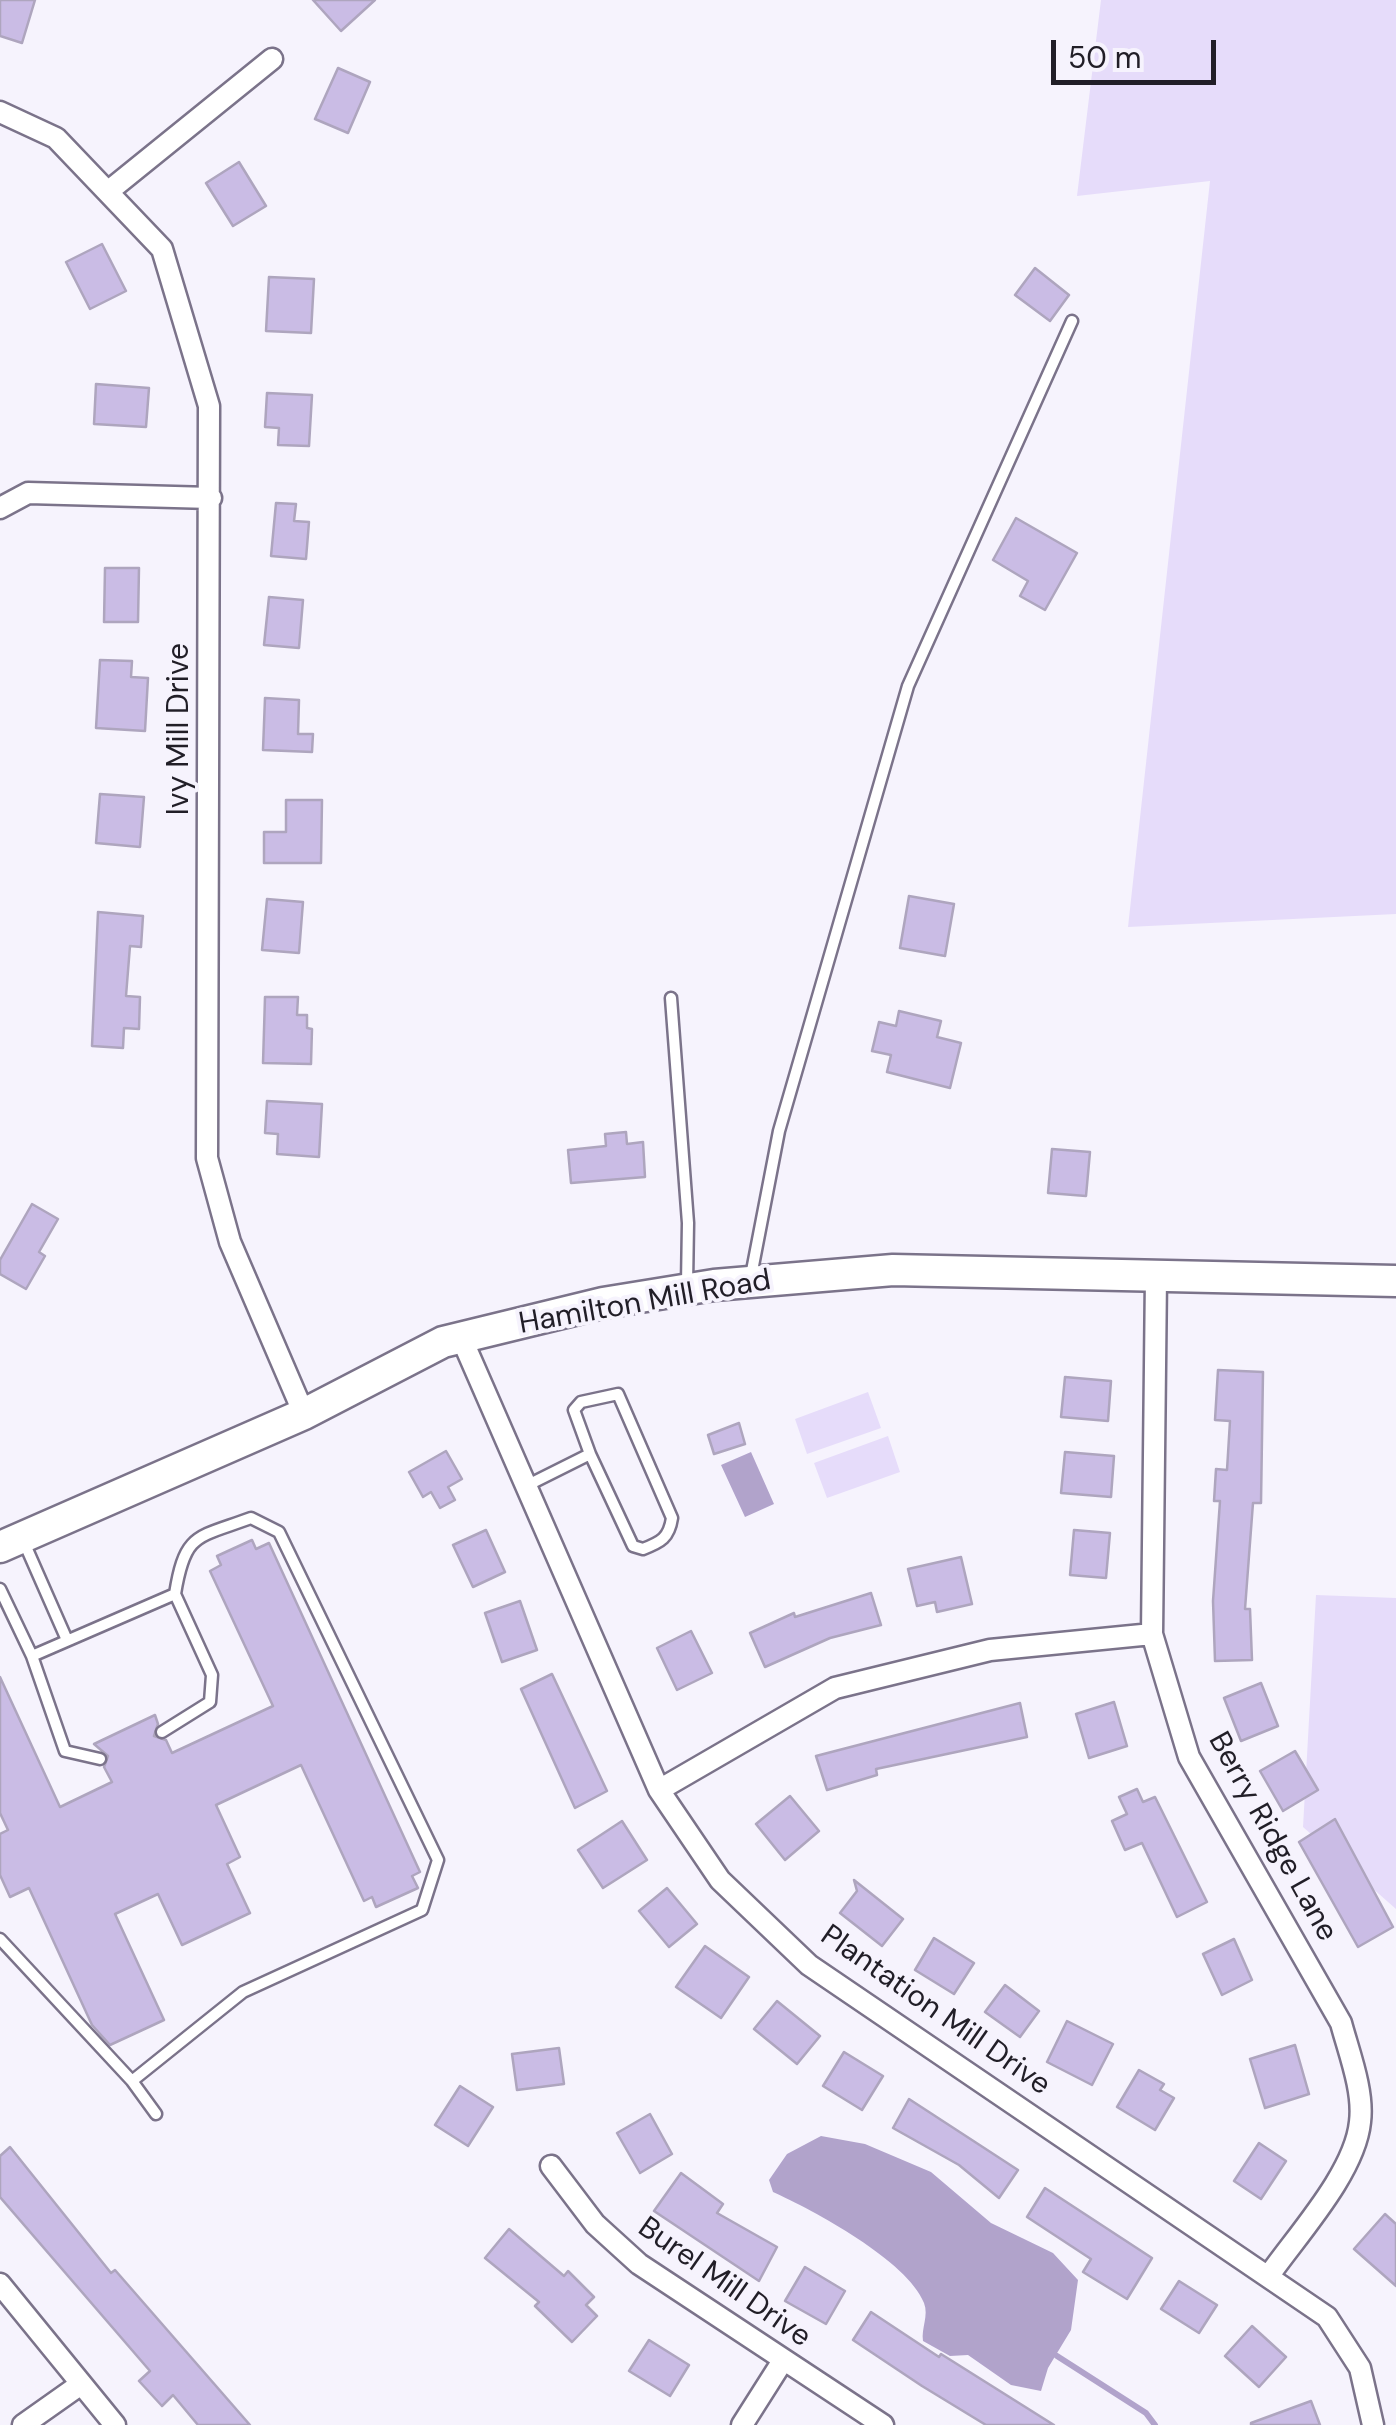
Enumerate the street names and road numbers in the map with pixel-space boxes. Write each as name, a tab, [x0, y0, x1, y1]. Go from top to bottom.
street label: Ivy Mill Drive	[162, 643, 198, 815]
street label: Hamilton Mill Road	[516, 1263, 774, 1343]
street label: Berry Ridge Lane	[1200, 1726, 1344, 1948]
street label: Plantation Mill Drive	[813, 1918, 1057, 2104]
street label: Burel Mill Drive	[631, 2210, 817, 2356]

